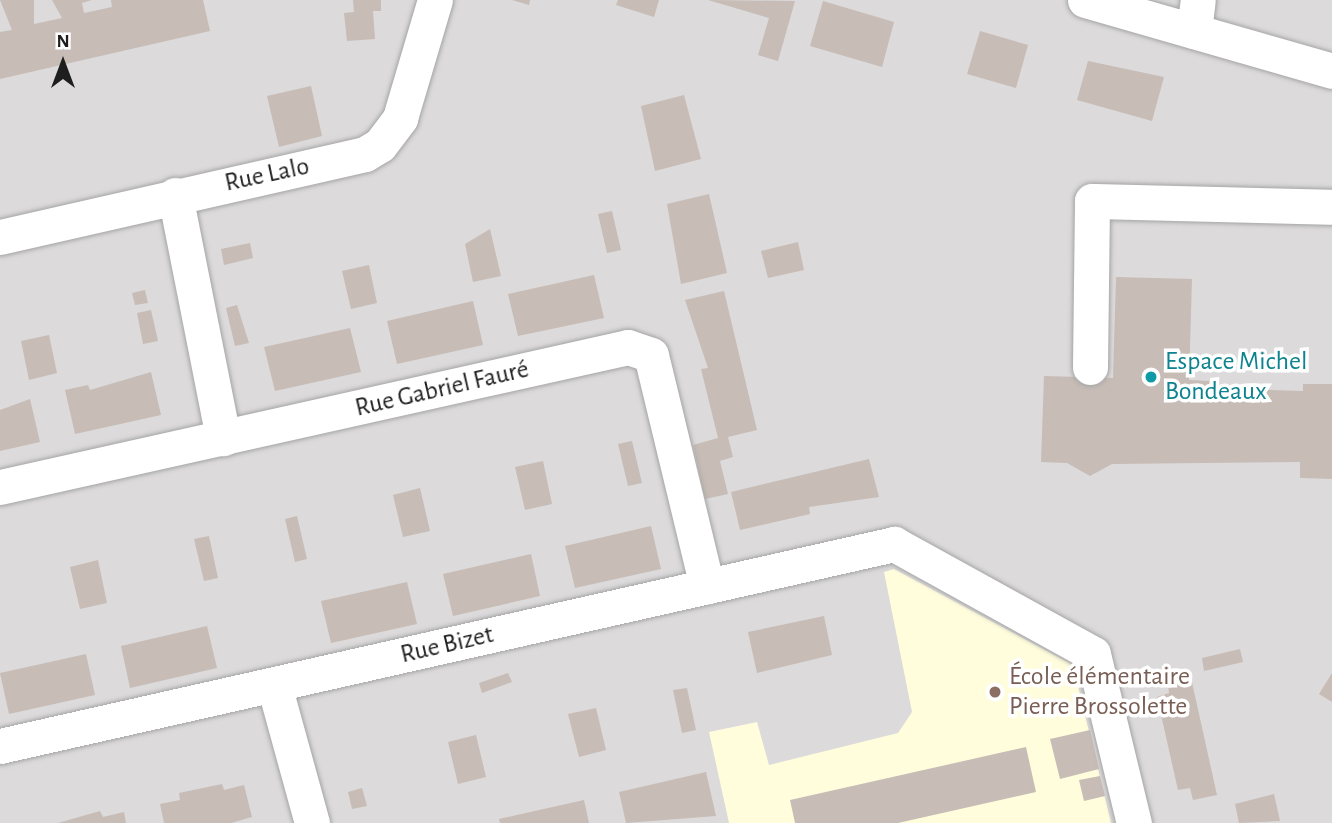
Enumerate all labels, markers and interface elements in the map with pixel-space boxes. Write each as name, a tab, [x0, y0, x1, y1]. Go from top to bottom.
north arrow	[28, 28, 98, 98]
text: N	[56, 32, 70, 51]
street label: Rue Lalo	[222, 151, 312, 199]
place label: Espace Michel Bondeaux	[1165, 346, 1307, 408]
street label: Rue Gabriel Fauré	[352, 354, 532, 424]
marker: Espace Michel Bondeaux	[1143, 369, 1159, 385]
street label: Rue Bizet	[398, 619, 496, 671]
place label: École élémentaire Pierre Brossolette	[1009, 661, 1190, 722]
marker: École élémentaire Pierre Brossolette	[987, 684, 1003, 700]

